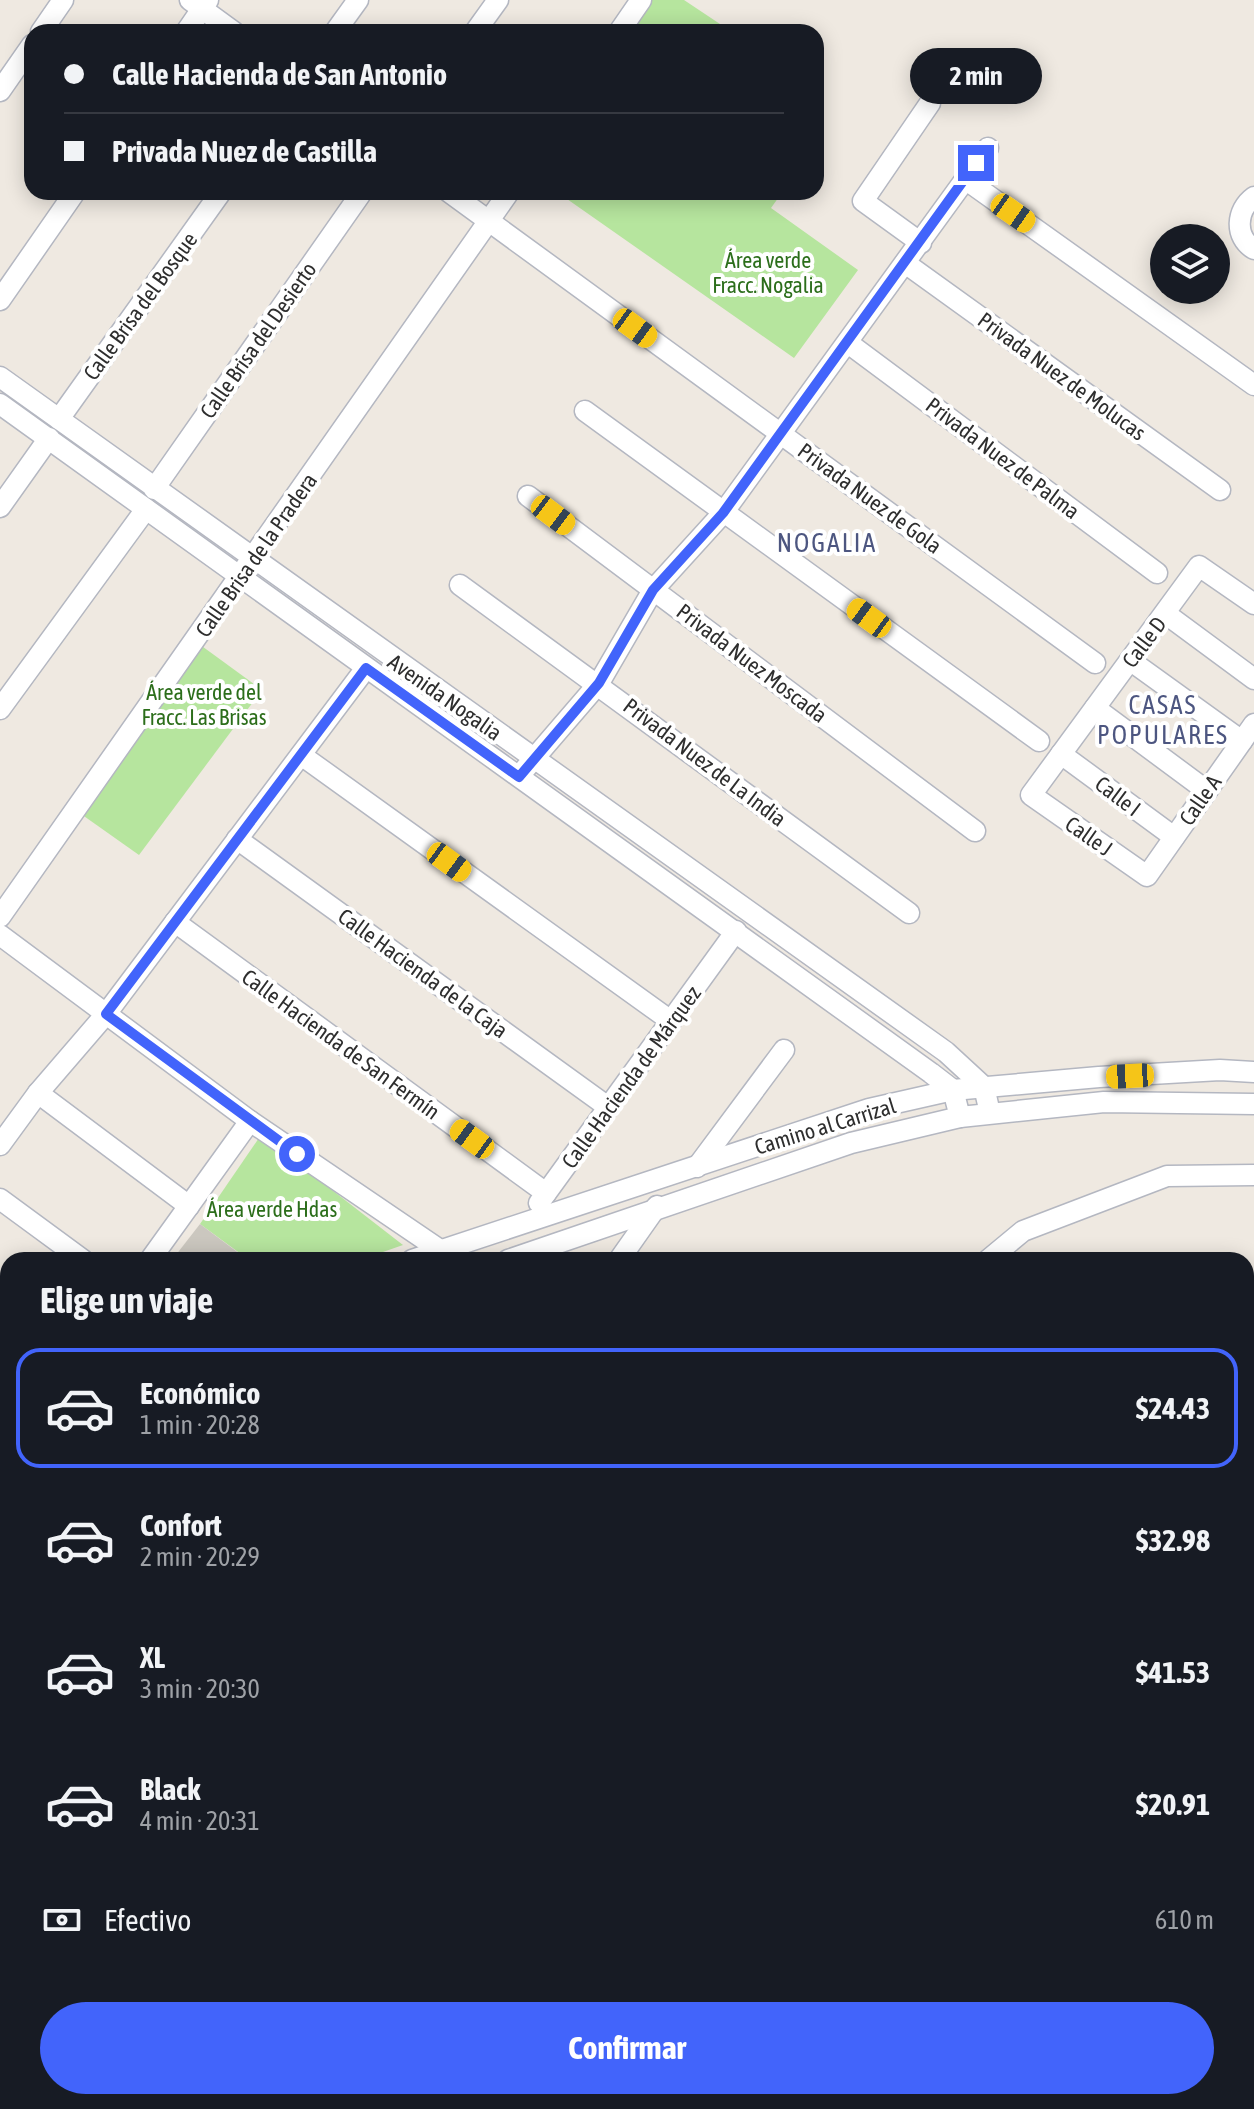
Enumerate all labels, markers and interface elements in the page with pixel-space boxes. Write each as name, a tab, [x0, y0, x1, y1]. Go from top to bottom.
callout: 2 min	[910, 47, 1042, 103]
text: Calle Hacienda de San Antonio	[112, 57, 447, 91]
text: 2 min	[949, 61, 1003, 91]
text: Privada Nuez de Castilla	[112, 134, 377, 168]
route end	[958, 145, 994, 181]
car	[986, 189, 1040, 237]
map controls	[1150, 224, 1230, 304]
button: layers	[1150, 224, 1230, 304]
street label: Calle Brisa del Bosque	[78, 227, 202, 385]
park label: Área verde Fracc. Nogalia	[712, 247, 824, 298]
street label: Calle Brisa del Desierto	[194, 257, 322, 423]
car	[609, 304, 661, 352]
street label: Privada Nuez de Molucas	[973, 306, 1151, 446]
street label: Privada Nuez de Palma	[921, 392, 1085, 524]
street label: Privada Nuez de Gola	[793, 437, 947, 559]
street label: Calle Brisa de la Pradera	[190, 468, 322, 642]
car	[527, 491, 579, 539]
district label: NOGALIA	[777, 528, 877, 558]
car	[843, 594, 895, 642]
street label: Privada Nuez Moscada	[672, 598, 832, 728]
street label: Calle D	[1116, 611, 1172, 673]
street label: Avenida Nogalia	[383, 648, 507, 746]
park label: Área verde del Fracc. Las Brisas	[141, 679, 267, 730]
district label: CASAS POPULARES	[1097, 690, 1229, 750]
street label: Privada Nuez de La India	[619, 692, 791, 832]
street label: Calle A	[1173, 770, 1227, 830]
street label: Calle I	[1090, 771, 1146, 821]
street label: Calle J	[1060, 811, 1118, 861]
car	[423, 838, 475, 886]
street label: Calle Hacienda de la Caja	[333, 903, 513, 1043]
street label: Calle Hacienda de San Fermín	[237, 963, 445, 1125]
street label: Calle Hacienda de Márquez	[556, 981, 706, 1173]
car	[1105, 1063, 1155, 1089]
street label: Camino al Carrizal	[751, 1092, 899, 1160]
car	[446, 1115, 498, 1163]
route start	[279, 1136, 315, 1172]
park label: Área verde Hdas	[207, 1196, 337, 1222]
text: Elige un viaje	[40, 1279, 213, 1321]
icon: car	[44, 1372, 116, 1444]
text: Económico	[140, 1376, 260, 1410]
text: $24.43	[1136, 1391, 1210, 1425]
text: 1 min · 20:28	[140, 1410, 260, 1440]
icon: car	[44, 1504, 116, 1576]
text: Confort	[140, 1508, 222, 1542]
text: $32.98	[1136, 1523, 1210, 1557]
text: 2 min · 20:29	[140, 1542, 260, 1572]
icon: car	[44, 1636, 116, 1708]
text: XL	[140, 1640, 165, 1674]
text: $41.53	[1136, 1655, 1210, 1689]
text: 3 min · 20:30	[140, 1674, 260, 1704]
icon: car	[44, 1768, 116, 1840]
text: Black	[140, 1772, 200, 1806]
text: $20.91	[1136, 1787, 1210, 1821]
text: 4 min · 20:31	[140, 1806, 260, 1836]
icon: cash	[40, 1898, 84, 1942]
text: Efectivo	[104, 1903, 191, 1937]
text: 610 m	[1155, 1905, 1214, 1935]
button: Confirmar	[40, 2002, 1214, 2094]

